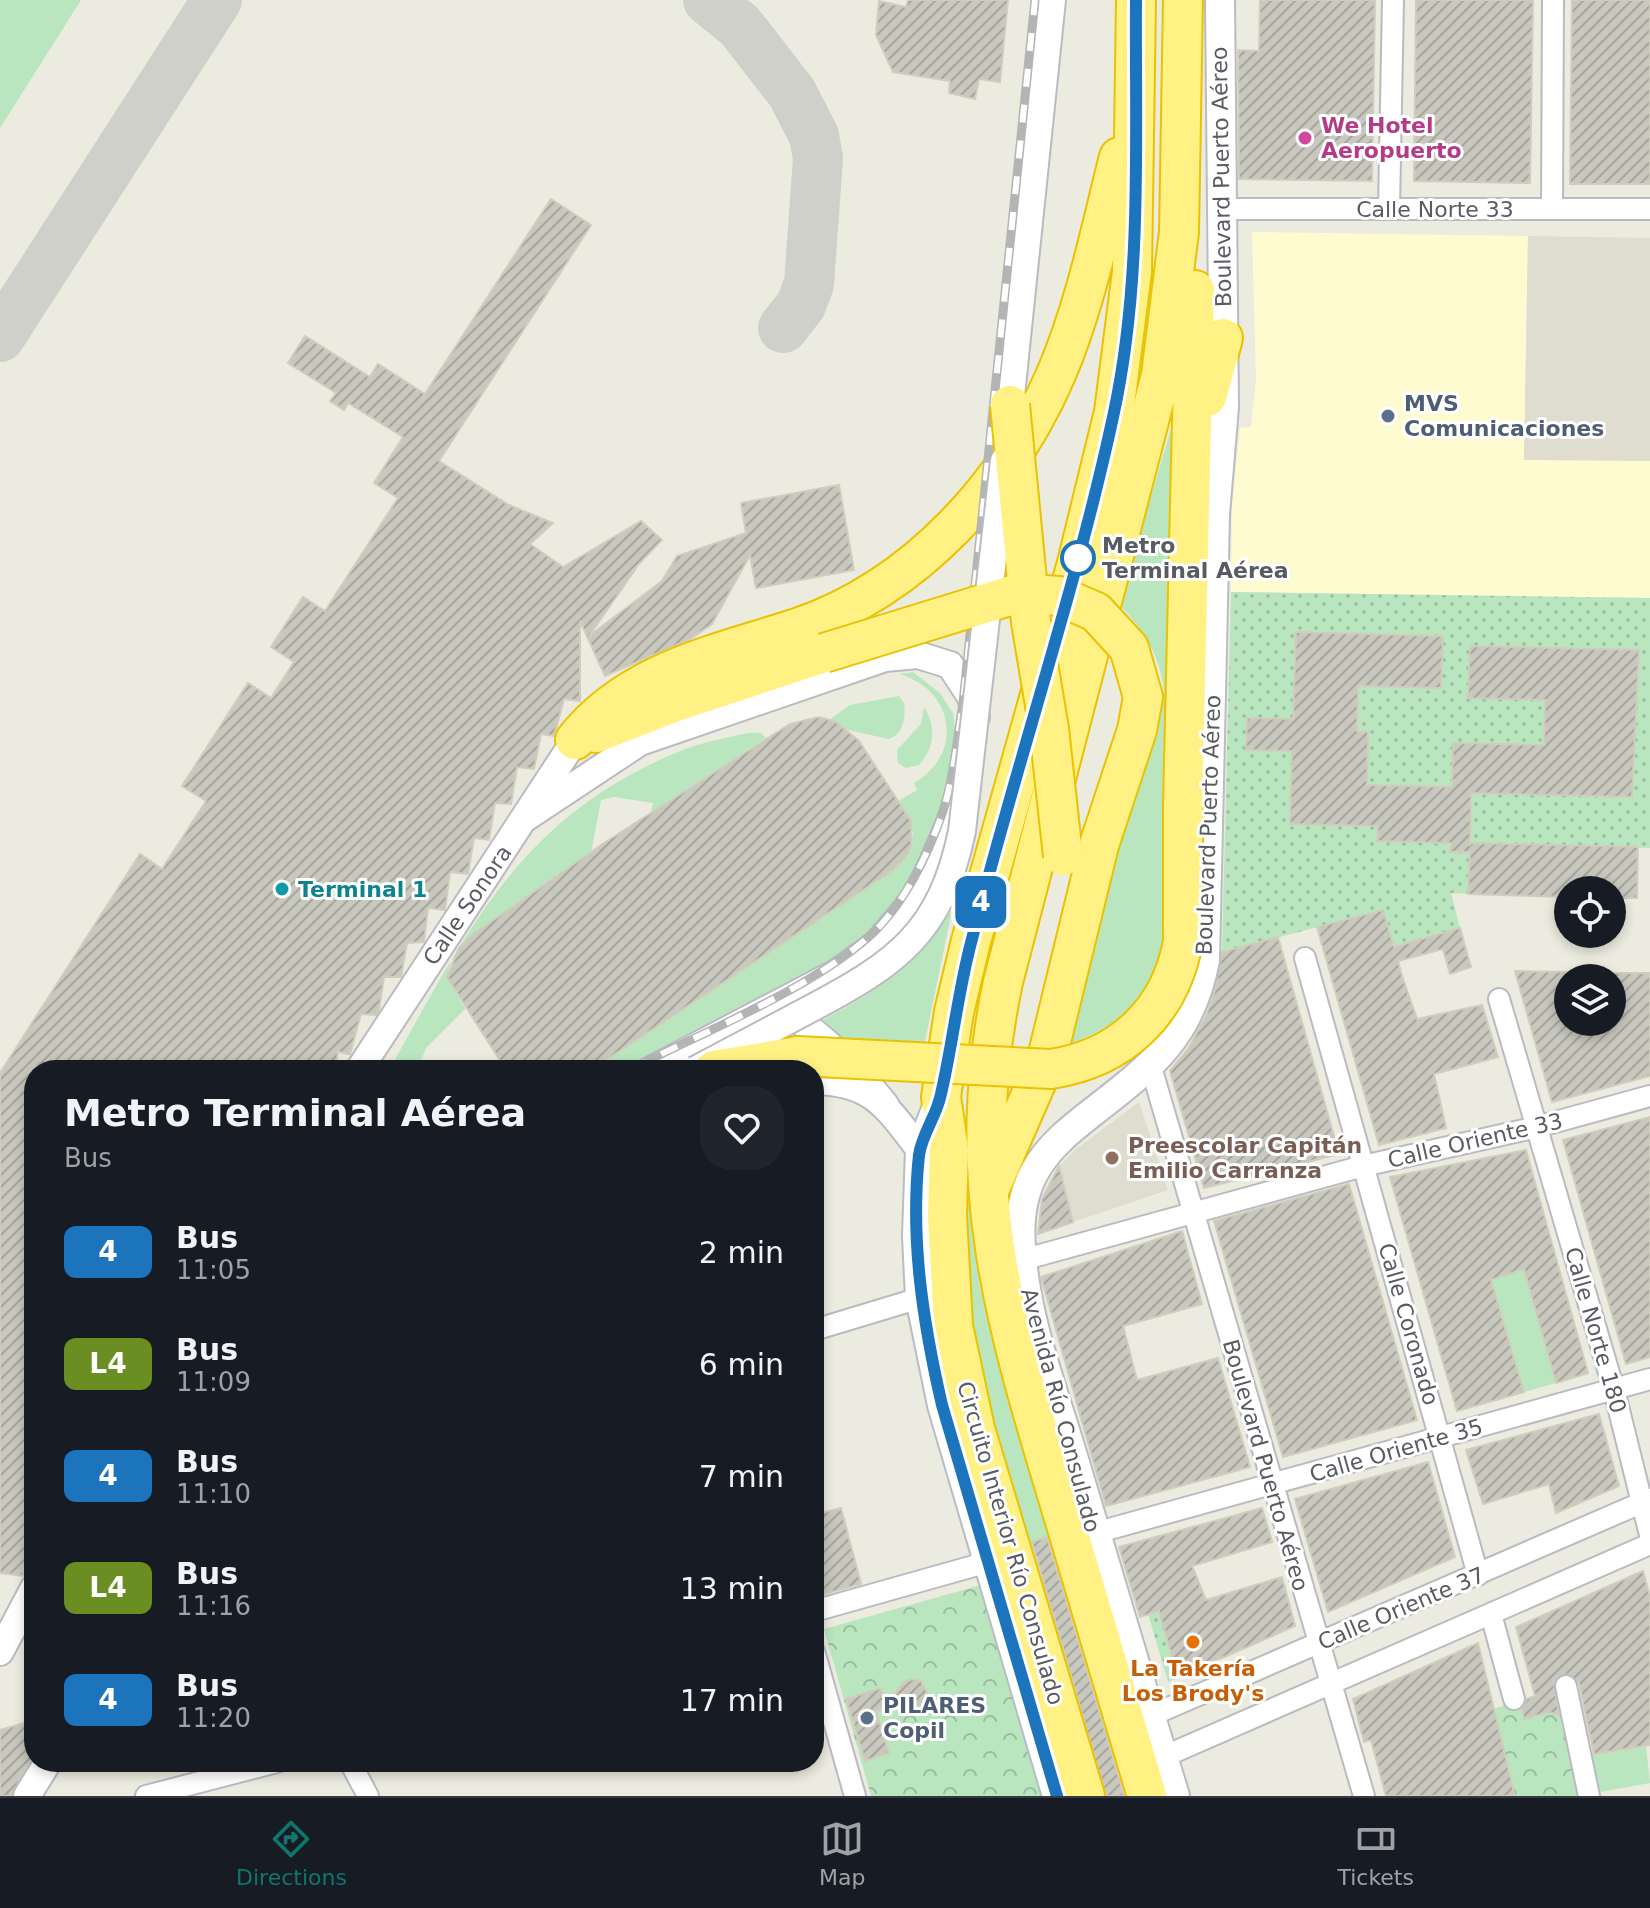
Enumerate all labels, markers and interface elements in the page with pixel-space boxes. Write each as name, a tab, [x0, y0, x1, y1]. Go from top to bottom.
street label: Boulevard Puerto Aéreo	[1207, 47, 1236, 307]
place label: We Hotel Aeropuerto	[1321, 113, 1462, 163]
marker: We Hotel Aeropuerto	[1296, 129, 1314, 147]
street label: Calle Norte 33	[1356, 197, 1514, 222]
place label: MVS Comunicaciones	[1404, 391, 1604, 441]
marker: MVS Comunicaciones	[1379, 407, 1397, 425]
place label: Metro Terminal Aérea	[1102, 533, 1289, 583]
marker: Metro Terminal Aérea	[1061, 541, 1095, 575]
street label: Boulevard Puerto Aéreo	[1191, 694, 1226, 956]
street label: Calle Sonora	[418, 841, 517, 970]
line badge: 4	[955, 876, 1007, 928]
map controls	[1554, 876, 1626, 1036]
button: locate	[1554, 876, 1626, 948]
place label: Terminal 1	[298, 877, 427, 902]
marker: Terminal 1	[273, 880, 291, 898]
text: 4	[971, 885, 991, 918]
button: layers	[1554, 964, 1626, 1036]
button: heart	[700, 1086, 784, 1170]
text: Metro Terminal Aérea	[64, 1091, 526, 1135]
street label: Calle Oriente 33	[1385, 1108, 1565, 1173]
place label: Preescolar Capitán Emilio Carranza	[1128, 1133, 1362, 1183]
text: Bus	[64, 1143, 112, 1173]
marker: Preescolar Capitán Emilio Carranza	[1103, 1149, 1121, 1167]
text: Bus	[176, 1220, 238, 1255]
text: 4	[98, 1235, 118, 1268]
text: 2 min	[699, 1235, 784, 1270]
street label: Calle Coronado	[1373, 1240, 1444, 1408]
street label: Calle Norte 180	[1560, 1244, 1631, 1416]
text: 11:05	[176, 1255, 251, 1285]
street label: Avenida Río Consulado	[1016, 1285, 1105, 1535]
text: Bus	[176, 1332, 238, 1367]
street label: Boulevard Puerto Aéreo	[1218, 1336, 1313, 1594]
text: L4	[89, 1347, 127, 1380]
text: 6 min	[699, 1347, 784, 1382]
text: 11:09	[176, 1367, 251, 1397]
street label: Circuito Interior Río Consulado	[952, 1378, 1069, 1708]
street label: Calle Oriente 35	[1307, 1414, 1485, 1487]
text: Bus	[176, 1444, 238, 1479]
text: 4	[98, 1459, 118, 1492]
text: 7 min	[699, 1459, 784, 1494]
text: 11:10	[176, 1479, 251, 1509]
text: Bus	[176, 1556, 238, 1591]
street label: Calle Oriente 37	[1314, 1562, 1488, 1655]
text: L4	[89, 1571, 127, 1604]
text: 13 min	[680, 1571, 784, 1606]
text: 11:16	[176, 1591, 251, 1621]
marker: La Takería Los Brody's	[1184, 1633, 1202, 1651]
place label: La Takería Los Brody's	[1122, 1656, 1264, 1706]
text: Bus	[176, 1668, 238, 1703]
text: 4	[98, 1683, 118, 1716]
text: 17 min	[680, 1683, 784, 1718]
place label: PILARES Copil	[883, 1693, 986, 1743]
text: 11:20	[176, 1703, 251, 1733]
marker: PILARES Copil	[858, 1709, 876, 1727]
tab: Directions	[236, 1817, 347, 1890]
tab: Map	[819, 1817, 865, 1890]
tab: Tickets	[1337, 1817, 1414, 1890]

